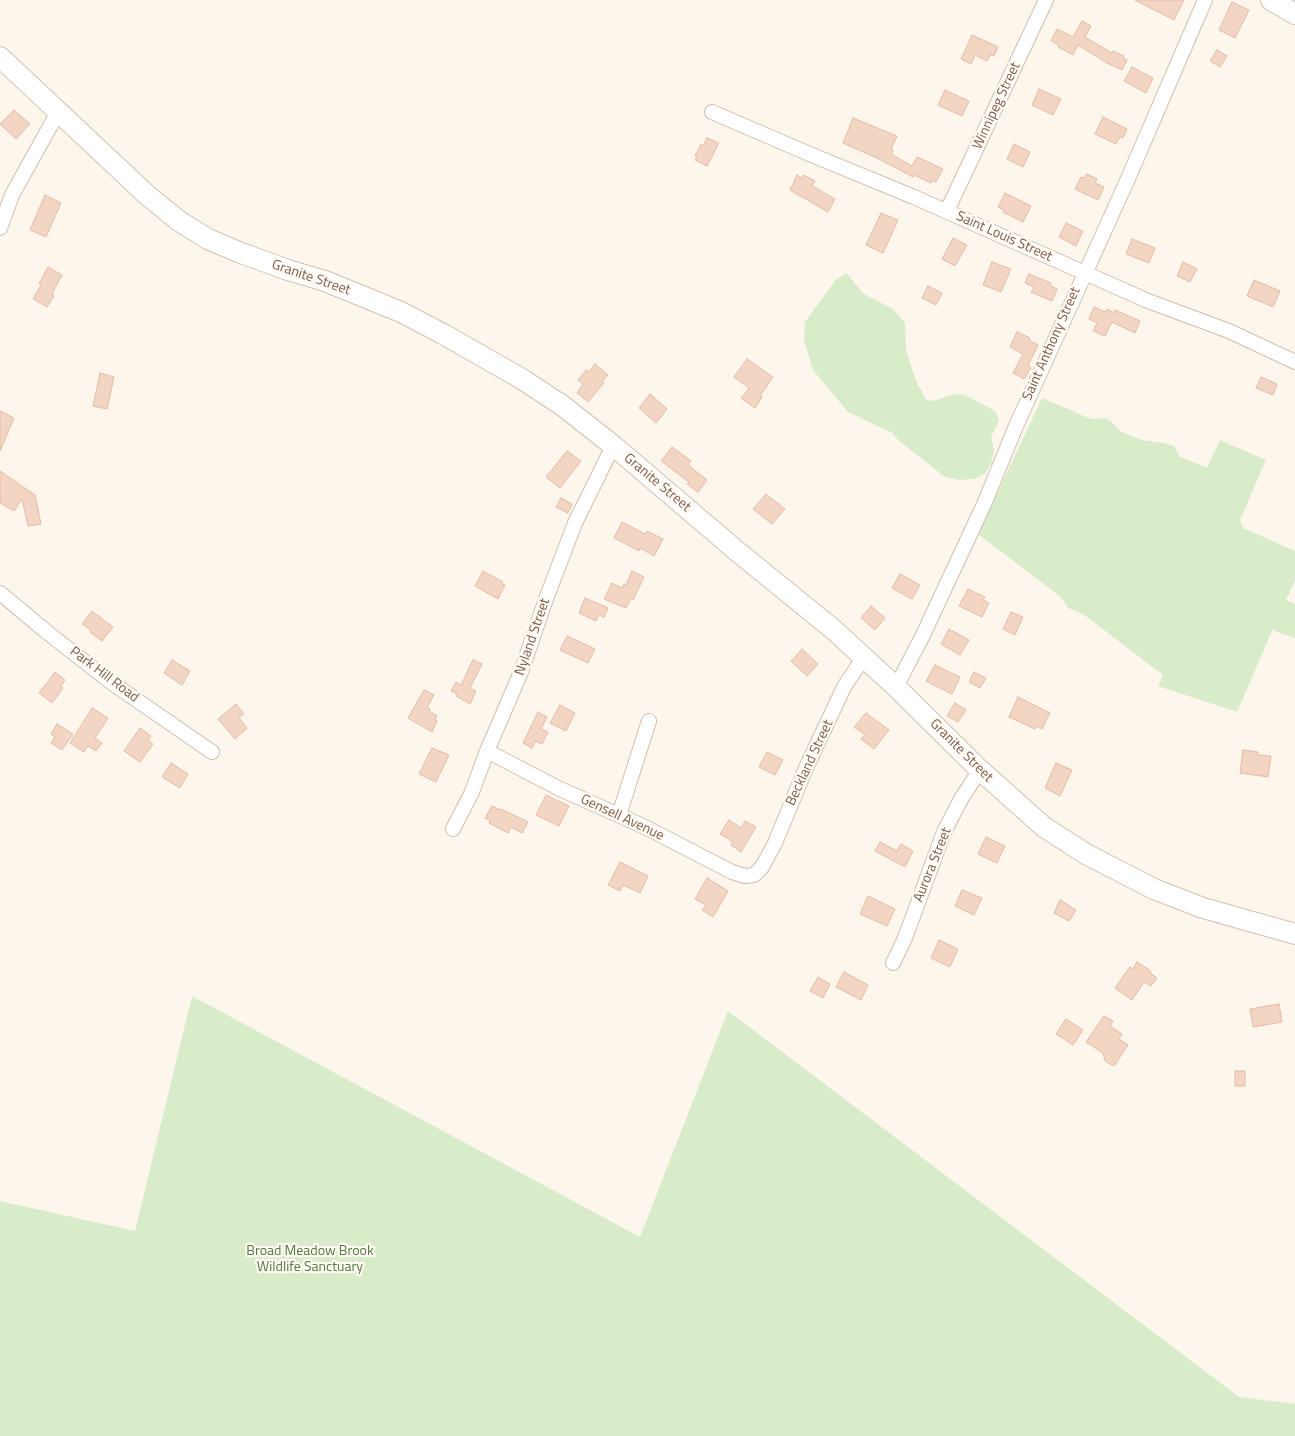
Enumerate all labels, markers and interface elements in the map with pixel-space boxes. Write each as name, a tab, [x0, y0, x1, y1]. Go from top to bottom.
street label: Winnipeg Street	[969, 60, 1025, 152]
street label: Saint Louis Street	[953, 208, 1055, 266]
street label: Granite Street	[269, 257, 353, 299]
street label: Saint Anthony Street	[1019, 285, 1085, 403]
street label: Granite Street	[620, 450, 694, 516]
street label: Nyland Street	[512, 596, 554, 678]
street label: Park Hill Road	[66, 644, 142, 706]
street label: Granite Street	[926, 716, 996, 786]
street label: Beckland Street	[783, 717, 837, 809]
street label: Gensell Avenue	[578, 791, 666, 845]
street label: Aurora Street	[910, 825, 956, 905]
park label: Broad Meadow Brook Wildlife Sanctuary	[246, 1244, 374, 1276]

